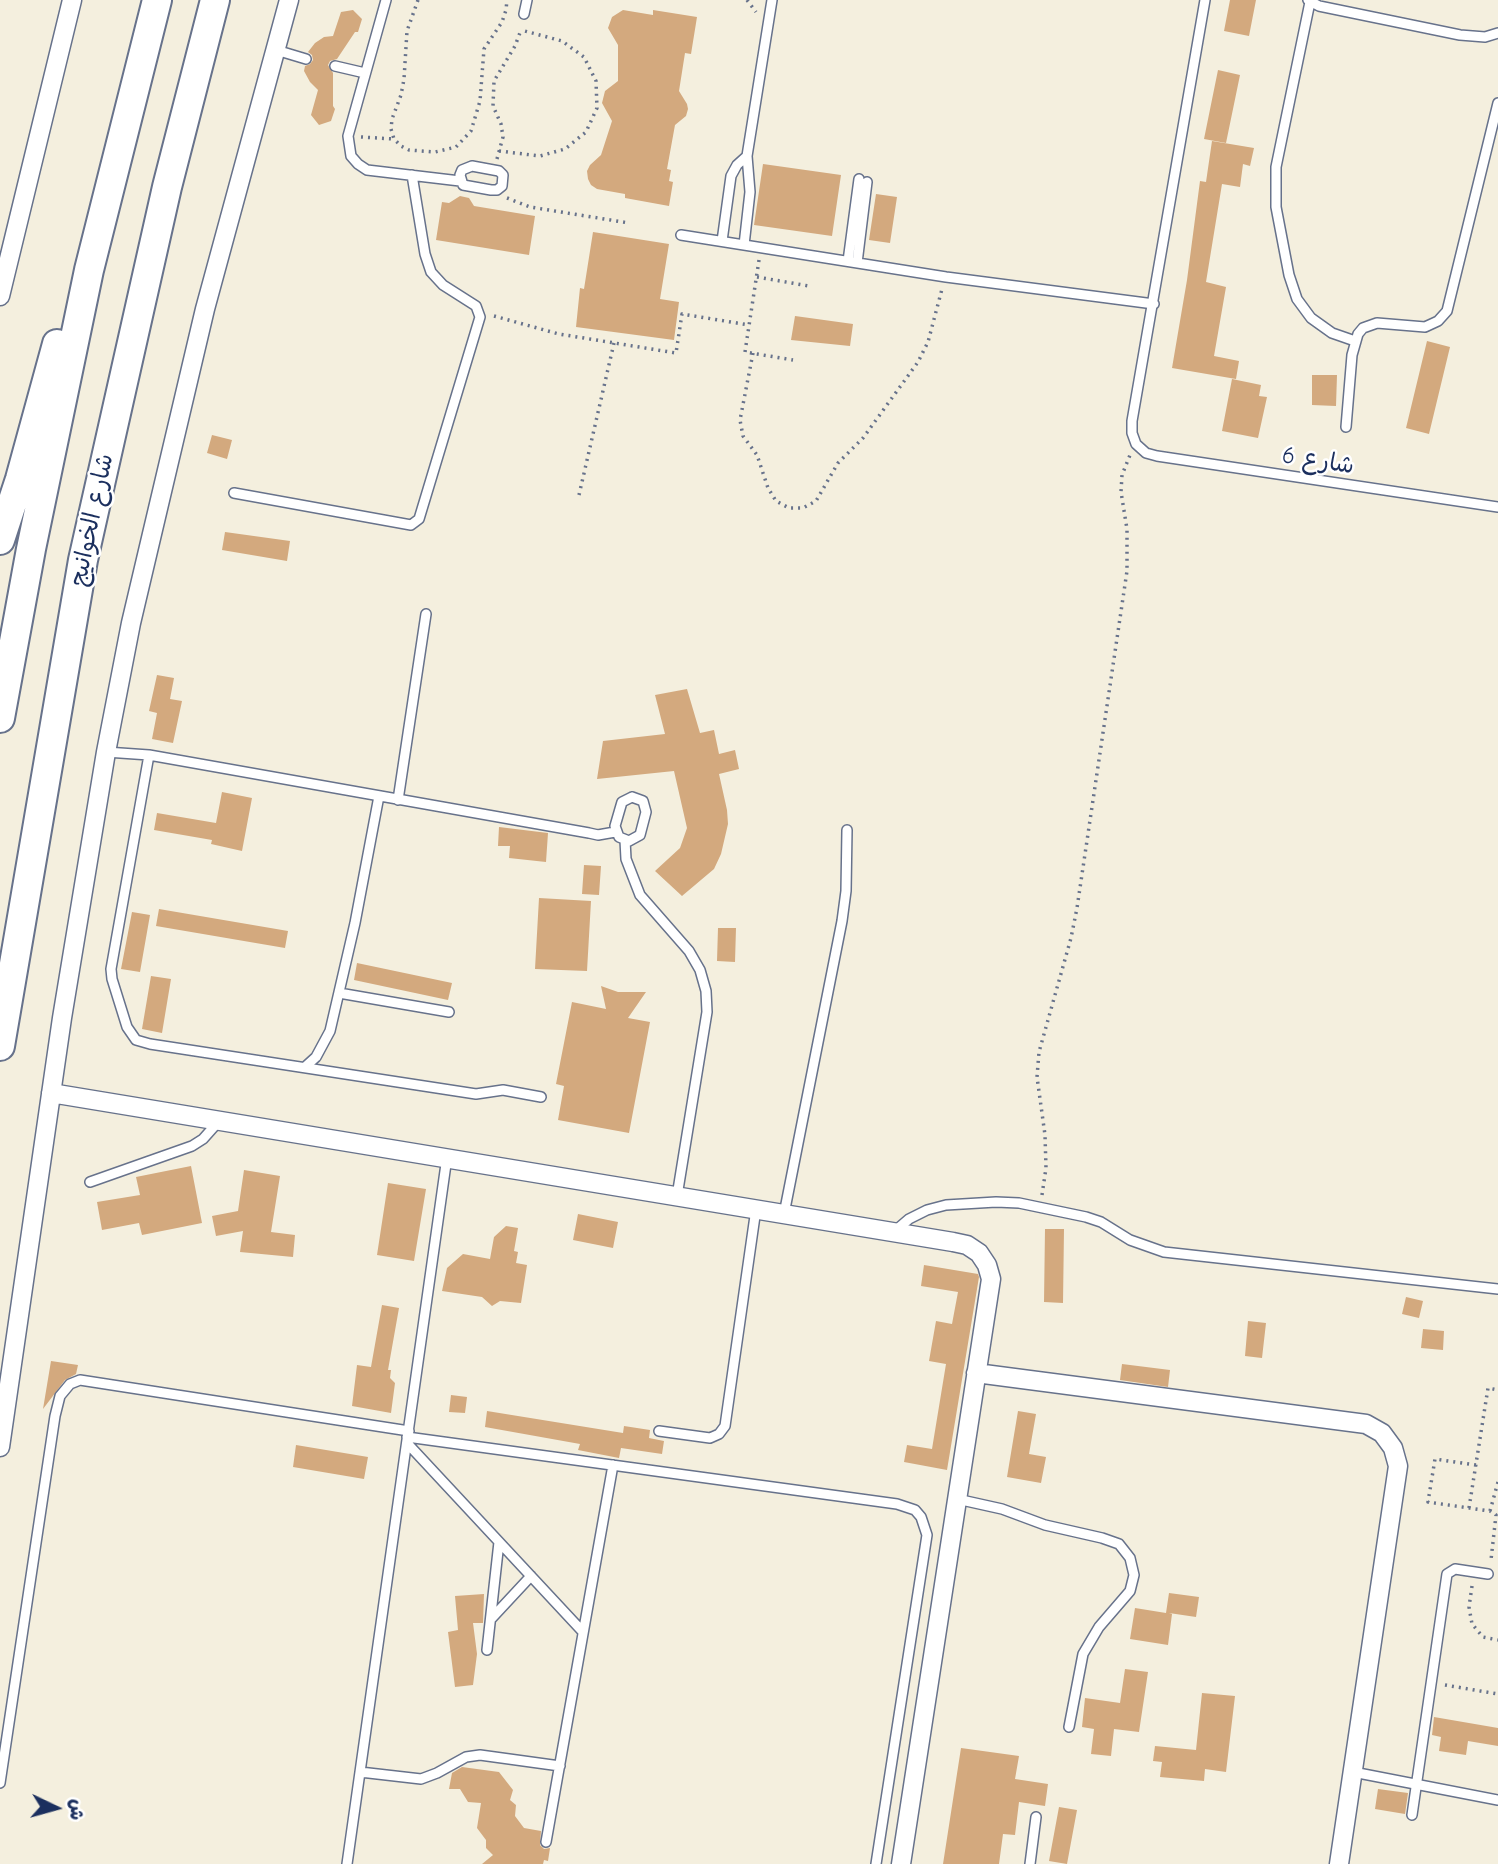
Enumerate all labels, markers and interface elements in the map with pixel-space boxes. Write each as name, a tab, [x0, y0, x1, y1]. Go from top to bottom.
street label: شارع 6	[1280, 441, 1356, 481]
street label: شارع الخوانيج	[64, 451, 120, 589]
north arrow	[21, 1773, 91, 1843]
text: ش	[65, 1798, 89, 1821]

